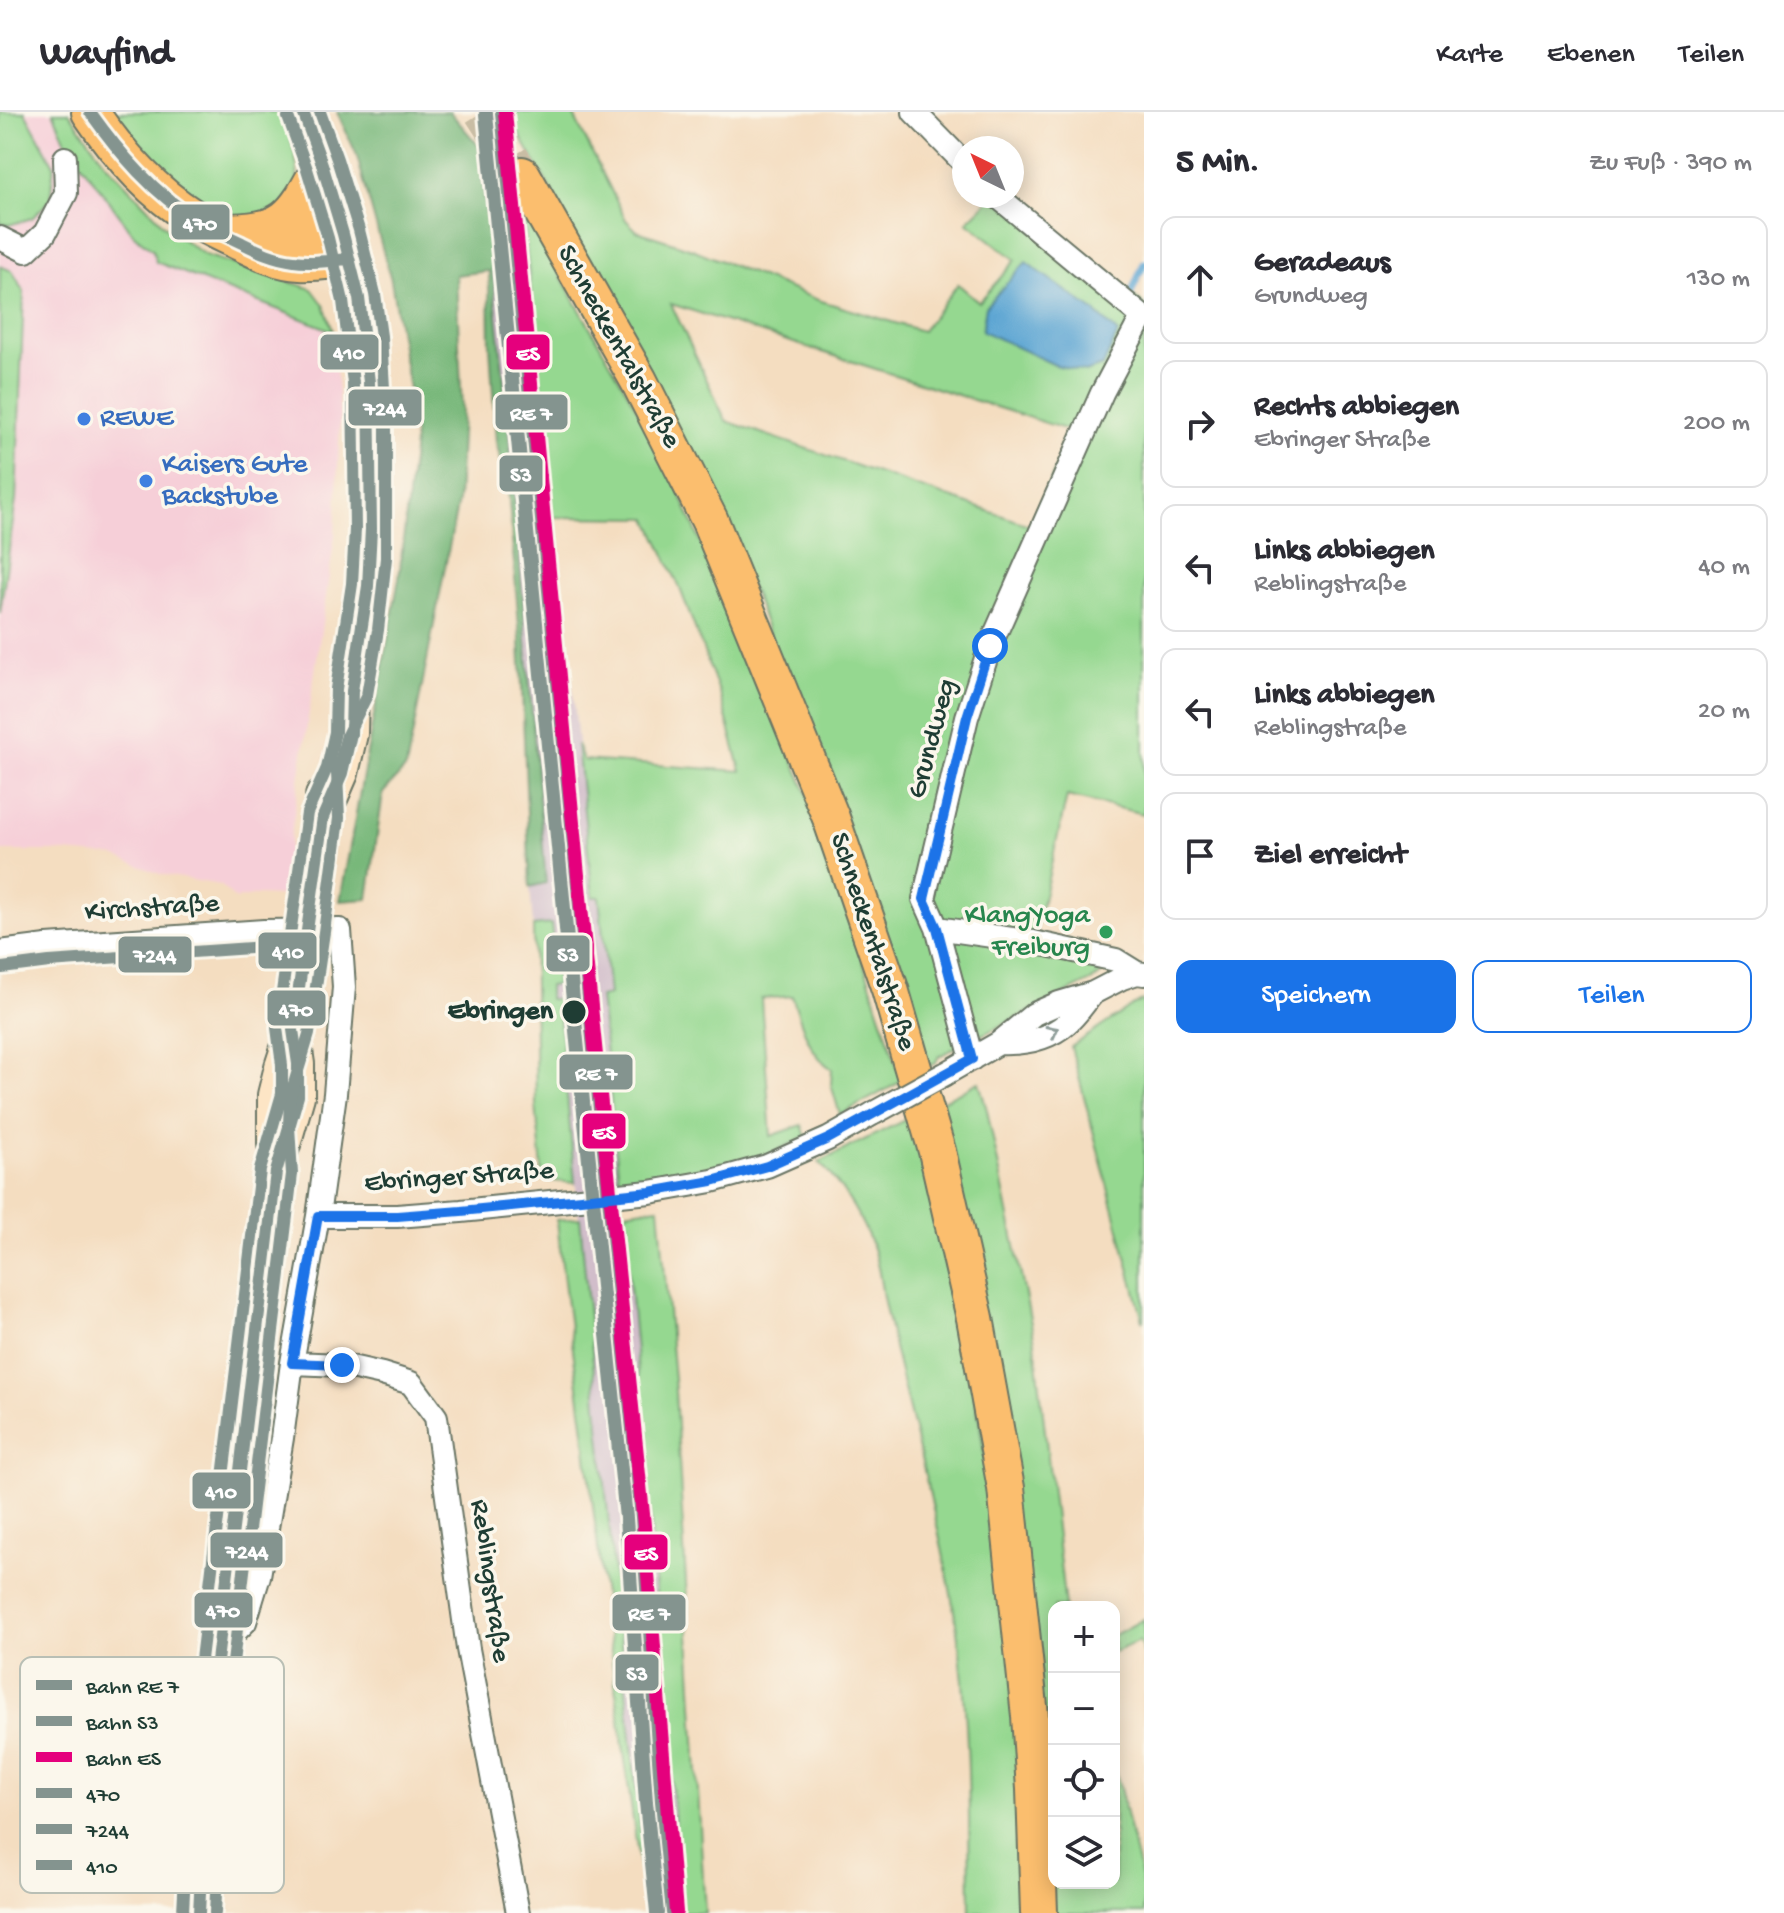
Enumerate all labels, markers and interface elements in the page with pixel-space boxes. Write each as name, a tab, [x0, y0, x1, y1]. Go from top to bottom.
text: Wayfind	[40, 33, 172, 77]
text: Karte	[1436, 39, 1503, 72]
text: Ebenen	[1547, 39, 1635, 72]
text: Teilen	[1679, 39, 1744, 72]
north arrow	[952, 136, 1024, 208]
text: 5 Min.	[1176, 144, 1260, 184]
text: Zu Fuß · 390 m	[1589, 149, 1752, 180]
line badge: 470	[170, 203, 231, 241]
text: 470	[182, 213, 218, 239]
street label: Schneckentalstraße	[549, 240, 688, 455]
text: Geradeaus	[1254, 247, 1391, 282]
icon: ahead	[1178, 258, 1222, 302]
text: 130 m	[1687, 265, 1750, 296]
text: Grundweg	[1254, 282, 1368, 313]
line badge: 410	[319, 333, 380, 371]
line badge: ES	[505, 333, 551, 371]
text: 410	[332, 342, 365, 368]
text: ES	[516, 343, 541, 369]
line badge: 7244	[347, 388, 423, 427]
text: Rechts abbiegen	[1254, 391, 1459, 426]
line badge: RE 7	[494, 393, 569, 431]
text: 7244	[362, 398, 407, 424]
icon: right	[1178, 402, 1222, 446]
place label: REWE	[100, 403, 175, 436]
text: RE 7	[509, 403, 553, 429]
text: 200 m	[1683, 409, 1750, 440]
marker: REWE	[75, 410, 93, 428]
text: Ebringer Straße	[1254, 426, 1430, 457]
place label: Kaisers Gute Backstube	[161, 449, 308, 514]
line badge: S3	[498, 454, 544, 493]
text: S3	[510, 464, 532, 490]
marker: Kaisers Gute Backstube	[137, 472, 155, 490]
text: Links abbiegen	[1254, 535, 1434, 570]
icon: left	[1178, 546, 1222, 590]
text: 40 m	[1698, 553, 1750, 584]
text: Reblingstraße	[1254, 570, 1406, 601]
route start	[972, 628, 1008, 664]
street label: Grundweg	[901, 676, 965, 802]
text: Links abbiegen	[1254, 679, 1434, 714]
icon: left	[1178, 690, 1222, 734]
text: 20 m	[1698, 697, 1750, 728]
text: Reblingstraße	[1254, 714, 1406, 745]
street label: Schneckentalstraße	[821, 829, 923, 1055]
icon: arrive	[1178, 834, 1222, 878]
text: Ziel erreicht	[1254, 839, 1406, 874]
street label: Kirchstraße	[84, 888, 221, 930]
place label: KlangYoga Freiburg	[965, 900, 1091, 965]
marker: KlangYoga Freiburg	[1097, 923, 1115, 941]
line badge: 410	[257, 931, 318, 970]
line badge: S3	[545, 934, 591, 973]
line badge: 7244	[117, 935, 193, 974]
text: 410	[271, 941, 304, 967]
text: S3	[557, 944, 579, 970]
text: 7244	[132, 945, 177, 971]
button: Speichern	[1176, 960, 1456, 1033]
button: Teilen	[1472, 960, 1752, 1033]
line badge: 470	[266, 989, 327, 1027]
place label: Ebringen	[448, 996, 554, 1029]
marker: Ebringen	[560, 998, 588, 1026]
text: 470	[278, 999, 314, 1025]
one-way arrow	[1044, 1026, 1059, 1041]
line badge: RE 7	[558, 1053, 634, 1091]
text: RE 7	[574, 1063, 618, 1089]
line badge: ES	[581, 1112, 627, 1150]
text: ES	[592, 1122, 617, 1148]
street label: Ebringer Straße	[363, 1155, 555, 1201]
route end	[324, 1347, 360, 1383]
line badge: 410	[191, 1471, 252, 1510]
text: 410	[204, 1481, 237, 1507]
street label: Reblingstraße	[461, 1497, 517, 1665]
line badge: 7244	[209, 1531, 284, 1569]
line badge: ES	[623, 1533, 669, 1571]
text: 7244	[224, 1541, 269, 1567]
text: ES	[634, 1543, 659, 1569]
line badge: 470	[193, 1591, 254, 1629]
line badge: RE 7	[611, 1593, 687, 1632]
text: 470	[205, 1600, 241, 1626]
map controls	[1048, 1601, 1120, 1889]
button: +	[1048, 1601, 1120, 1673]
text: RE 7	[627, 1603, 671, 1629]
line badge: S3	[614, 1653, 660, 1692]
legend	[20, 1657, 284, 1893]
text: S3	[626, 1663, 648, 1689]
button: −	[1048, 1673, 1120, 1745]
text: Bahn RE 7	[85, 1676, 179, 1702]
text: Bahn S3	[85, 1712, 159, 1738]
button: locate	[1048, 1745, 1120, 1817]
text: Bahn ES	[85, 1748, 162, 1774]
text: 470	[86, 1784, 120, 1810]
button: layers	[1048, 1817, 1120, 1889]
text: 7244	[85, 1820, 130, 1846]
text: 410	[86, 1856, 118, 1882]

